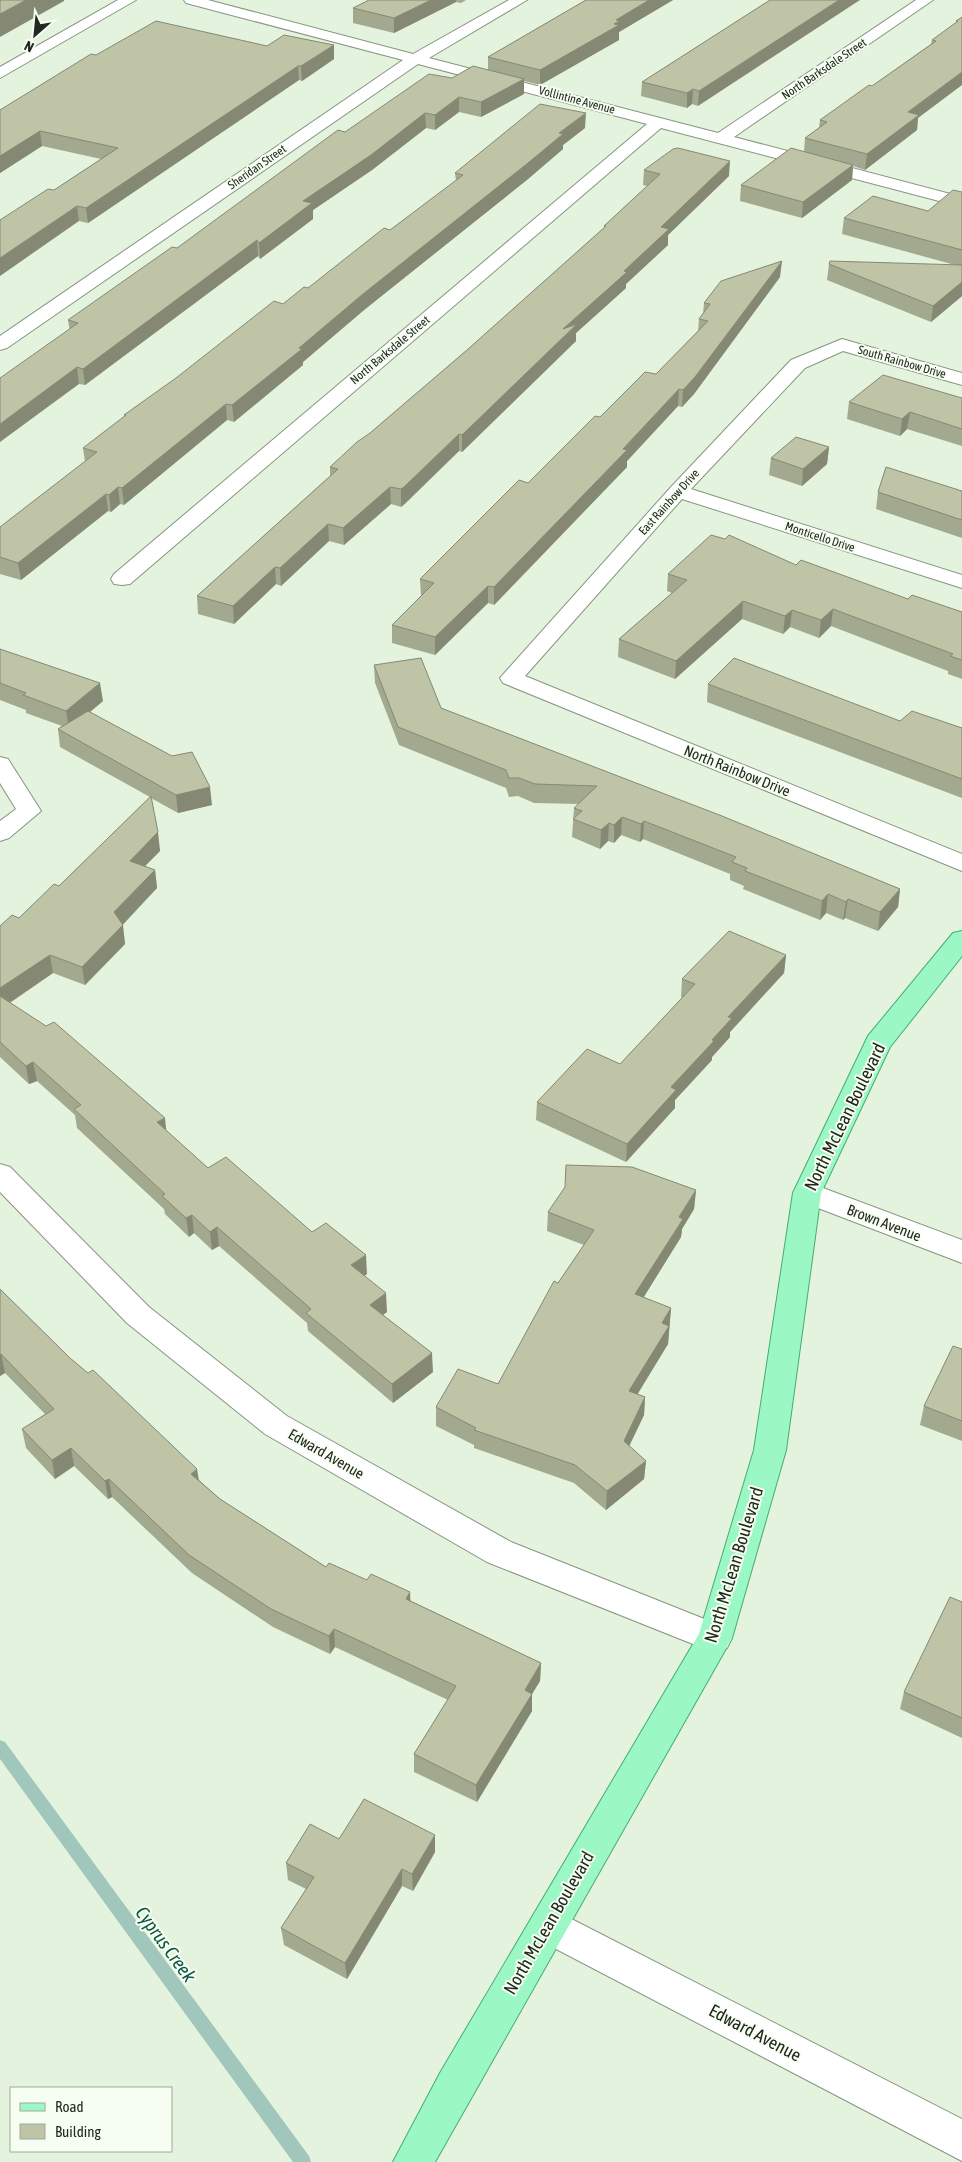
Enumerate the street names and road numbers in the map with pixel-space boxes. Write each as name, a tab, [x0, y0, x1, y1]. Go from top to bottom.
street label: North Barksdale Street	[779, 35, 869, 103]
street label: Vollintine Avenue	[537, 83, 617, 117]
street label: Sheridan Street	[225, 142, 289, 192]
street label: North Barksdale Street	[348, 312, 433, 387]
street label: South Rainbow Drive	[856, 343, 948, 381]
street label: East Rainbow Drive	[636, 466, 702, 538]
street label: Monticello Drive	[783, 519, 857, 555]
street label: North Rainbow Drive	[682, 741, 793, 800]
street label: North McLean Boulevard	[800, 1039, 889, 1194]
street label: Brown Avenue	[845, 1201, 924, 1245]
street label: Edward Avenue	[285, 1425, 367, 1482]
street label: North McLean Boulevard	[700, 1484, 767, 1645]
street label: North McLean Boulevard	[499, 1847, 598, 1998]
street label: Edward Avenue	[706, 2000, 805, 2066]

